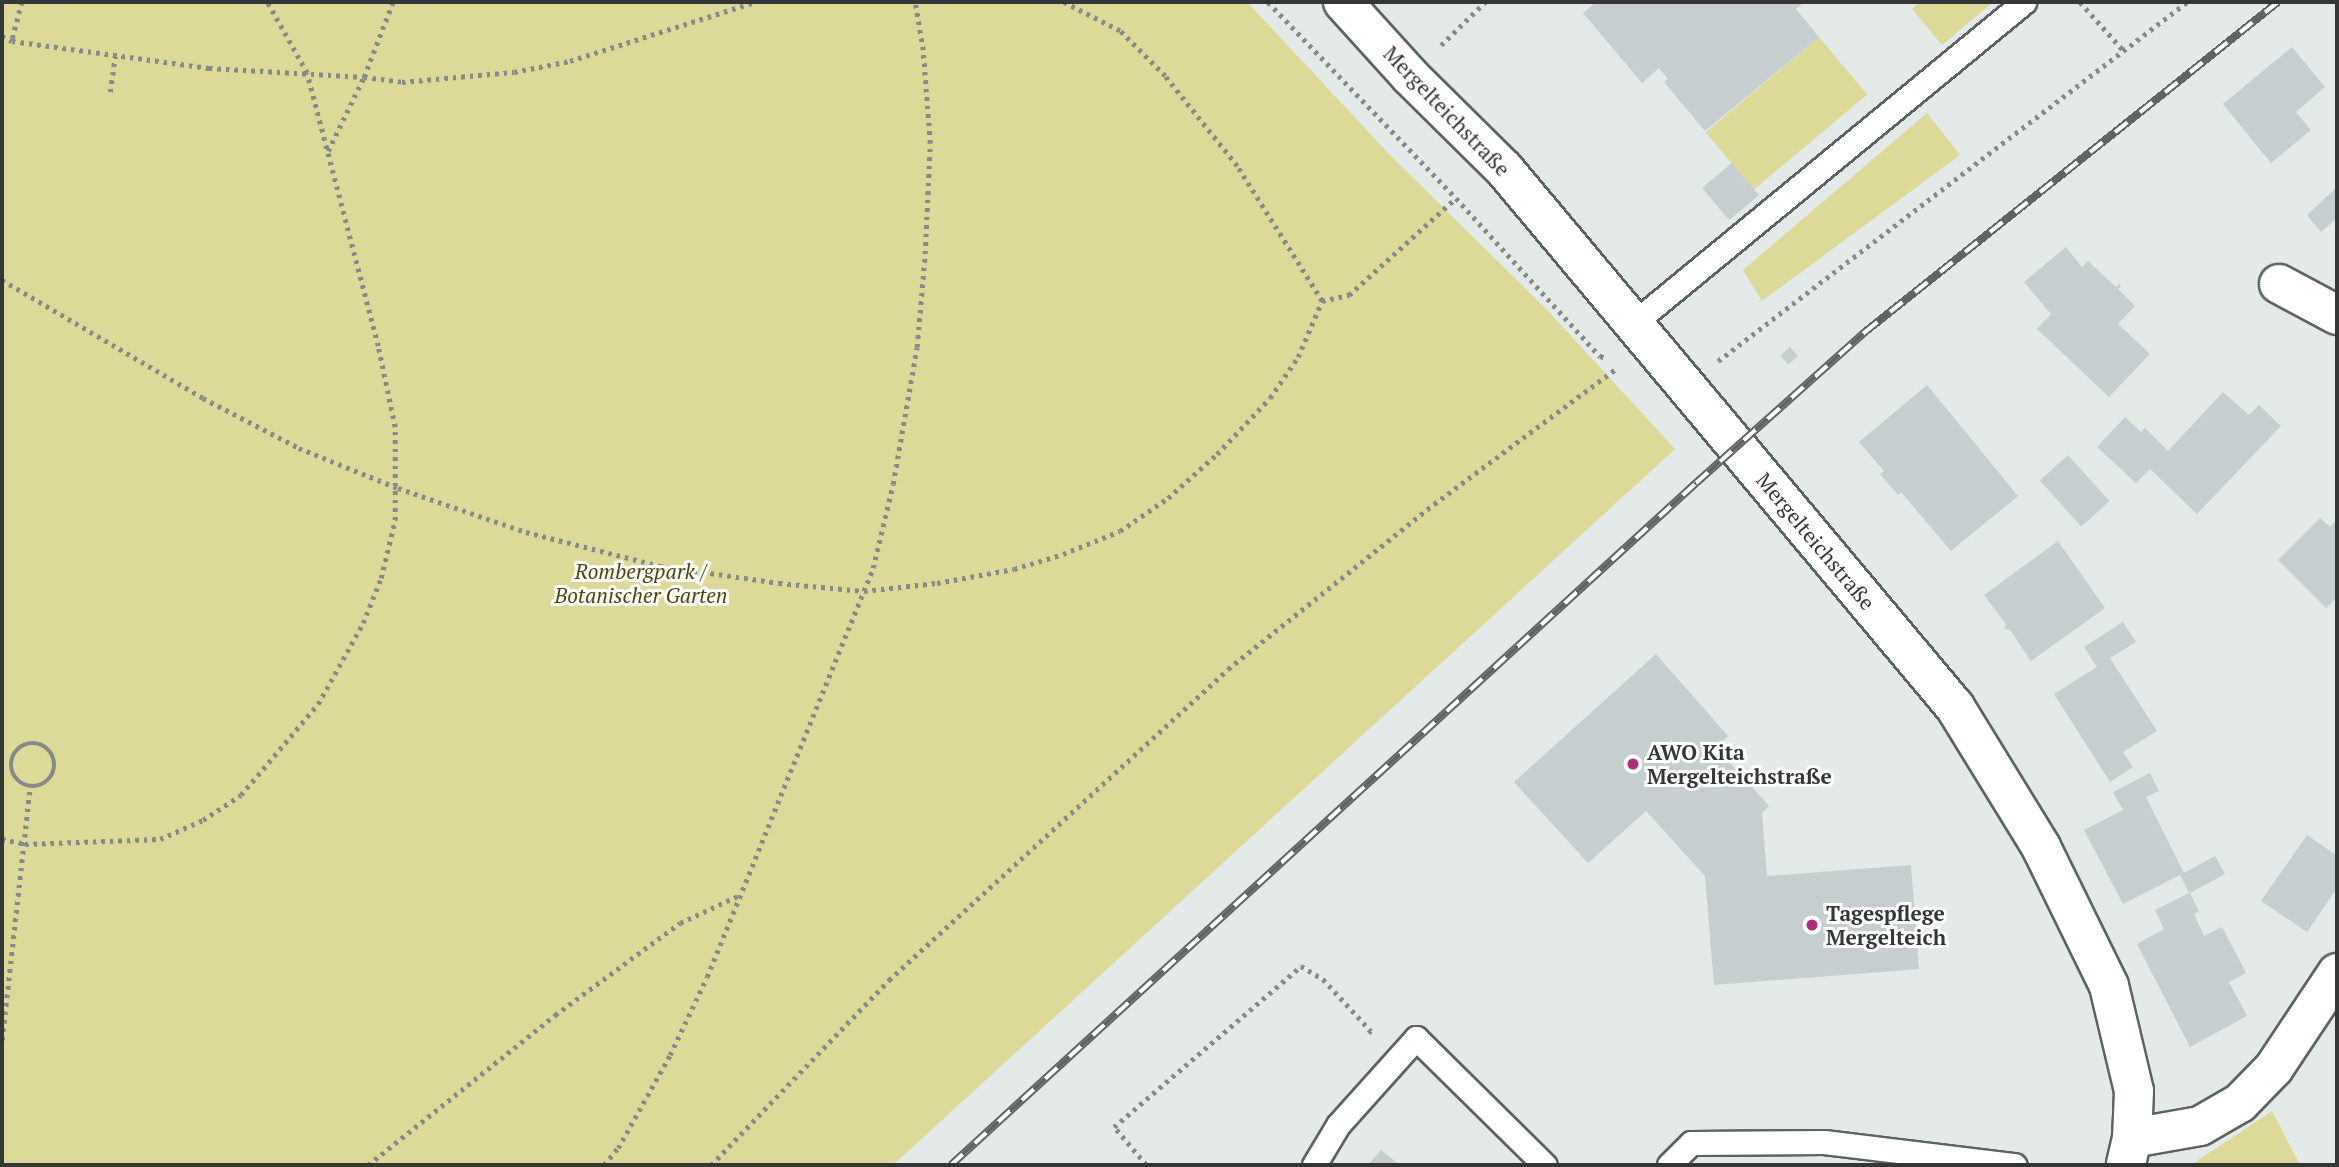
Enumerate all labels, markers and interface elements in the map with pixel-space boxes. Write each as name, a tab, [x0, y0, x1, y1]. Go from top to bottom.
street label: Mergelteichstraße	[1379, 41, 1515, 181]
street label: Mergelteichstraße	[1751, 467, 1881, 615]
park label: Rombergpark / Botanischer Garten	[555, 558, 727, 608]
place label: AWO Kita Mergelteichstraße	[1647, 739, 1832, 789]
marker: AWO Kita Mergelteichstraße	[1625, 756, 1641, 772]
place label: Tagespflege Mergelteich	[1826, 900, 1946, 950]
marker: Tagespflege Mergelteich	[1804, 917, 1820, 933]

